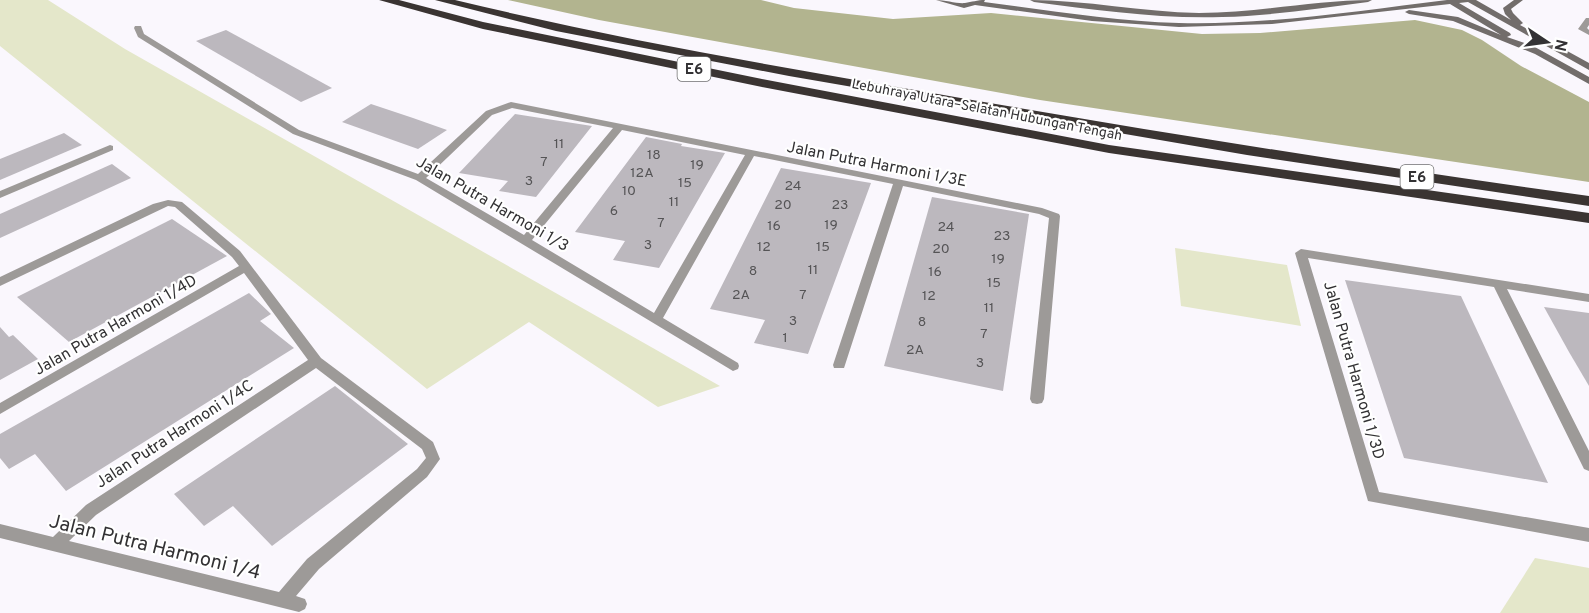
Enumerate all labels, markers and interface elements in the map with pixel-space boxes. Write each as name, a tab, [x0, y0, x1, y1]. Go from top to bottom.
north arrow	[1517, 12, 1577, 72]
text: N	[1549, 37, 1571, 53]
road number: E6	[678, 57, 710, 81]
street label: Lebuhraya Utara–Selatan Hubungan Tengah	[850, 76, 1123, 145]
house number: 11	[554, 136, 564, 153]
street label: Jalan Putra Harmoni 1/3E	[785, 138, 968, 192]
house number: 18	[647, 147, 661, 164]
street label: Jalan Putra Harmoni 1/3	[412, 153, 572, 257]
house number: 7	[540, 154, 548, 171]
house number: 19	[690, 157, 704, 174]
house number: 12A	[630, 165, 654, 182]
road number: E6	[1400, 165, 1434, 189]
house number: 3	[525, 173, 533, 190]
house number: 15	[678, 175, 692, 192]
house number: 24	[784, 178, 802, 195]
house number: 10	[622, 183, 636, 200]
house number: 11	[669, 194, 679, 211]
house number: 20	[774, 197, 792, 214]
house number: 23	[832, 197, 849, 214]
house number: 6	[610, 203, 618, 220]
house number: 7	[657, 215, 665, 232]
house number: 19	[824, 217, 838, 234]
house number: 16	[767, 218, 781, 235]
house number: 24	[937, 219, 955, 236]
house number: 23	[994, 228, 1011, 245]
house number: 3	[644, 237, 652, 254]
house number: 12	[757, 239, 771, 256]
house number: 15	[816, 239, 830, 256]
house number: 20	[932, 241, 950, 258]
house number: 19	[991, 251, 1005, 268]
house number: 11	[808, 262, 818, 279]
house number: 8	[749, 263, 757, 280]
house number: 16	[928, 264, 942, 281]
street label: Jalan Putra Harmoni 1/4D	[31, 271, 201, 381]
house number: 15	[987, 275, 1001, 292]
street label: Jalan Putra Harmoni 1/3D	[1318, 279, 1388, 462]
house number: 2A	[732, 287, 750, 304]
house number: 7	[799, 287, 807, 304]
house number: 12	[922, 288, 936, 305]
house number: 11	[984, 300, 994, 317]
house number: 3	[789, 313, 797, 330]
house number: 8	[918, 314, 926, 331]
house number: 7	[980, 326, 988, 343]
house number: 1	[782, 330, 788, 347]
house number: 2A	[906, 342, 924, 359]
house number: 3	[976, 355, 984, 372]
street label: Jalan Putra Harmoni 1/4C	[92, 376, 258, 493]
street label: Jalan Putra Harmoni 1/4	[46, 509, 263, 587]

